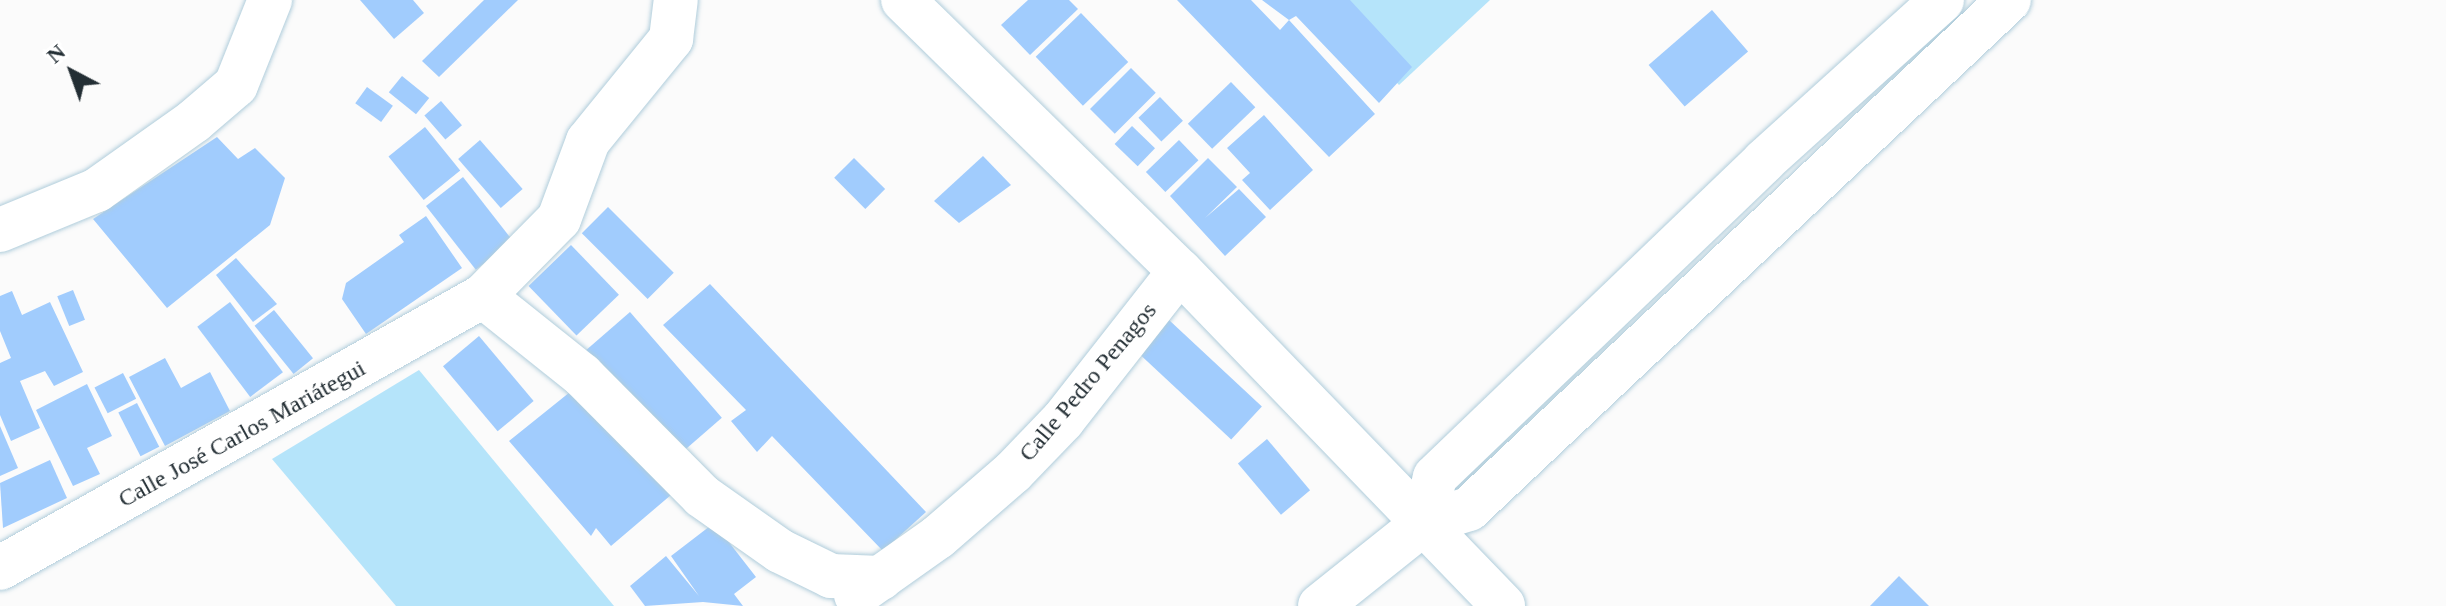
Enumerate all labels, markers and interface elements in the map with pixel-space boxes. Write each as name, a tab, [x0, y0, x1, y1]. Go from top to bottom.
north arrow	[32, 32, 112, 112]
text: N	[42, 39, 70, 68]
street label: Calle Pedro Penagos	[1013, 297, 1163, 467]
street label: Calle José Carlos Mariátegui	[113, 354, 371, 514]

